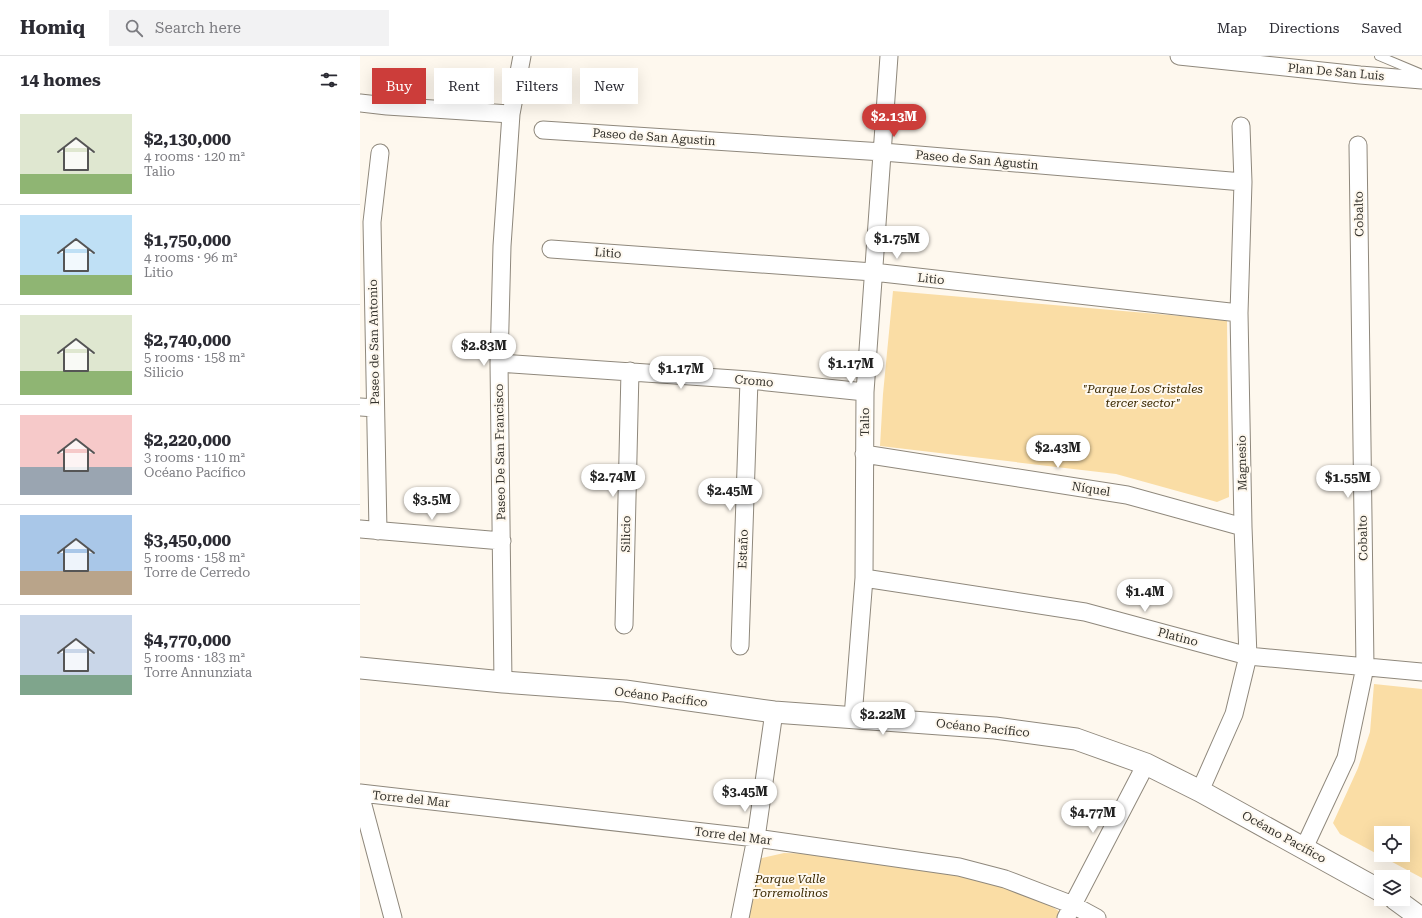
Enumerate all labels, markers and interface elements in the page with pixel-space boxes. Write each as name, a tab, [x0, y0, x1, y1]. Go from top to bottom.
search box	[109, 10, 389, 46]
text: Homiq	[20, 16, 85, 39]
icon: search	[123, 17, 145, 39]
text: Search here	[155, 19, 241, 37]
text: Map	[1217, 20, 1247, 36]
text: Directions	[1269, 20, 1339, 36]
text: Saved	[1361, 20, 1402, 36]
street label: Plan De San Luis	[1287, 61, 1385, 83]
chip: Buy	[372, 68, 426, 104]
chip: Rent	[434, 68, 494, 104]
chip: Filters	[502, 68, 572, 104]
chip: New	[580, 68, 638, 104]
icon: filters	[318, 69, 340, 91]
text: 14 homes	[20, 70, 101, 90]
pin: $2.13M	[861, 104, 927, 138]
text: $2.13M	[871, 109, 917, 124]
street label: Paseo de San Agustin	[592, 126, 716, 148]
text: $2,130,000	[144, 129, 231, 149]
icon: home	[52, 130, 100, 178]
street label: Paseo de San Agustin	[915, 148, 1039, 172]
text: 4 rooms · 120 m²	[144, 149, 245, 164]
text: Talio	[144, 164, 175, 179]
street label: Cobalto	[1352, 191, 1366, 237]
pin: $1.75M	[864, 226, 930, 260]
text: $1,750,000	[144, 230, 231, 250]
icon: home	[52, 231, 100, 279]
text: $1.75M	[874, 231, 920, 246]
street label: Litio	[594, 245, 622, 261]
text: 4 rooms · 96 m²	[144, 250, 238, 265]
text: Litio	[144, 265, 173, 280]
street label: Litio	[917, 271, 945, 287]
street label: Paseo de San Antonio	[366, 279, 382, 405]
text: $2,740,000	[144, 330, 231, 350]
icon: home	[52, 331, 100, 379]
pin: $2.83M	[451, 333, 517, 367]
text: $2.83M	[461, 338, 507, 353]
text: 5 rooms · 158 m²	[144, 350, 245, 365]
pin: $1.17M	[818, 351, 884, 385]
pin: $1.17M	[648, 356, 714, 390]
text: $1.17M	[828, 356, 874, 371]
text: $1.17M	[658, 361, 704, 376]
text: Silicio	[144, 365, 184, 380]
street label: Cromo	[734, 372, 774, 390]
park label: "Parque Los Cristales tercer sector"	[1083, 382, 1203, 410]
street label: Paseo De San Francisco	[492, 383, 508, 521]
street label: Talio	[858, 408, 872, 436]
text: $2,220,000	[144, 430, 231, 450]
icon: home	[52, 431, 100, 479]
pin: $2.43M	[1025, 435, 1091, 469]
street label: Magnesio	[1235, 435, 1249, 491]
text: $2.43M	[1035, 440, 1081, 455]
text: 3 rooms · 110 m²	[144, 450, 245, 465]
pin: $2.74M	[580, 464, 646, 498]
text: Océano Pacífico	[144, 465, 246, 480]
pin: $1.55M	[1315, 465, 1381, 499]
text: $2.74M	[590, 469, 636, 484]
text: $1.55M	[1325, 470, 1371, 485]
pin: $2.45M	[697, 478, 763, 512]
street label: Níquel	[1071, 479, 1112, 499]
text: $2.45M	[707, 483, 753, 498]
pin: $3.5M	[404, 487, 460, 521]
text: $3.5M	[413, 492, 451, 507]
street label: Cobalto	[1356, 515, 1370, 561]
street label: Silicio	[619, 516, 633, 552]
street label: Estaño	[735, 529, 751, 569]
text: $3,450,000	[144, 530, 231, 550]
icon: home	[52, 531, 100, 579]
text: 5 rooms · 158 m²	[144, 550, 245, 565]
text: Torre de Cerredo	[144, 565, 250, 580]
pin: $1.4M	[1117, 579, 1173, 613]
text: $1.4M	[1126, 584, 1164, 599]
street label: Platino	[1156, 625, 1200, 649]
text: $4,770,000	[144, 630, 231, 650]
icon: home	[52, 631, 100, 679]
text: 5 rooms · 183 m²	[144, 650, 245, 665]
text: Torre Annunziata	[144, 665, 252, 680]
street label: Océano Pacífico	[614, 684, 708, 710]
pin: $2.22M	[850, 702, 916, 736]
text: $2.22M	[860, 707, 906, 722]
street label: Océano Pacífico	[936, 716, 1030, 740]
pin: $3.45M	[712, 779, 778, 813]
text: $3.45M	[722, 784, 768, 799]
street label: Torre del Mar	[372, 788, 450, 810]
pin: $4.77M	[1060, 800, 1126, 834]
text: $4.77M	[1070, 805, 1116, 820]
street label: Océano Pacífico	[1240, 808, 1328, 866]
street label: Torre del Mar	[694, 824, 772, 848]
map controls	[1374, 826, 1410, 906]
button: locate	[1374, 826, 1410, 862]
button: layers	[1374, 870, 1410, 906]
park label: Parque Valle Torremolinos	[752, 872, 828, 900]

